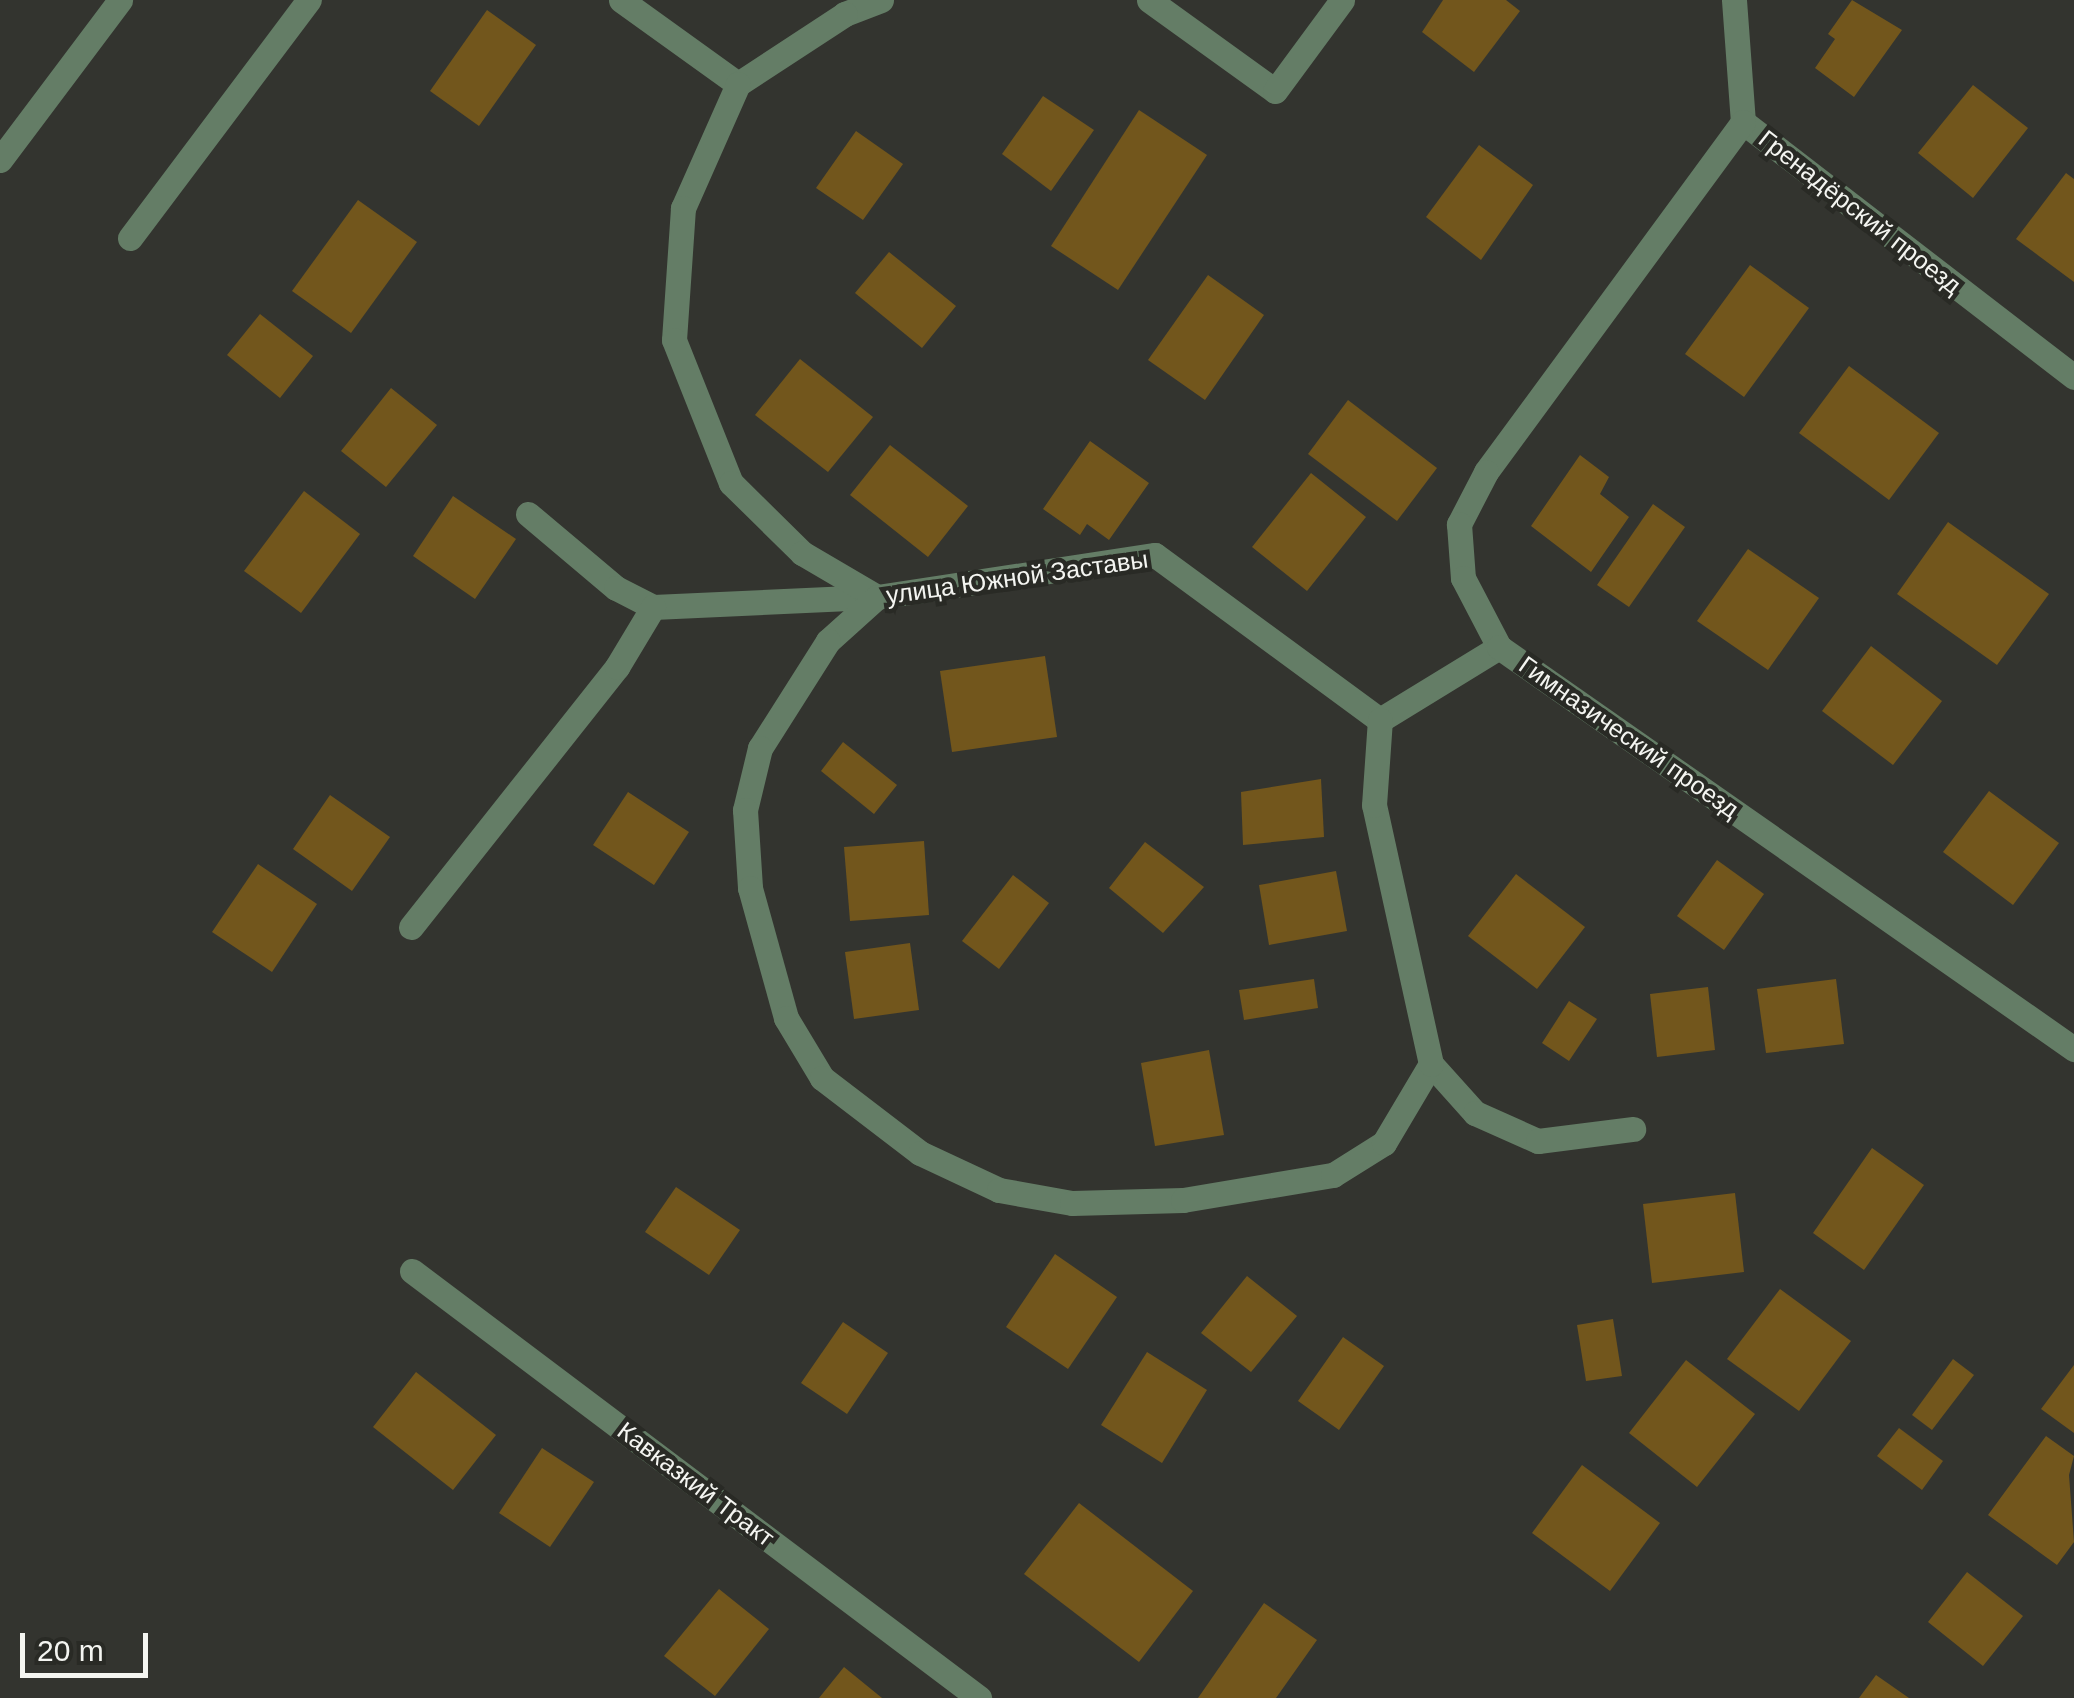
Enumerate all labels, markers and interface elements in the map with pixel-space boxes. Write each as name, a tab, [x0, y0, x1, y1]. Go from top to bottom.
street label: Гренадёрский проезд	[1753, 124, 1967, 300]
street label: улица Южной Заставы	[884, 544, 1150, 610]
street label: Гимназический проезд	[1513, 650, 1745, 824]
street label: Кавказкий Тракт	[612, 1415, 780, 1553]
scale bar	[25, 1613, 152, 1675]
text: 20 m	[37, 1634, 104, 1667]

